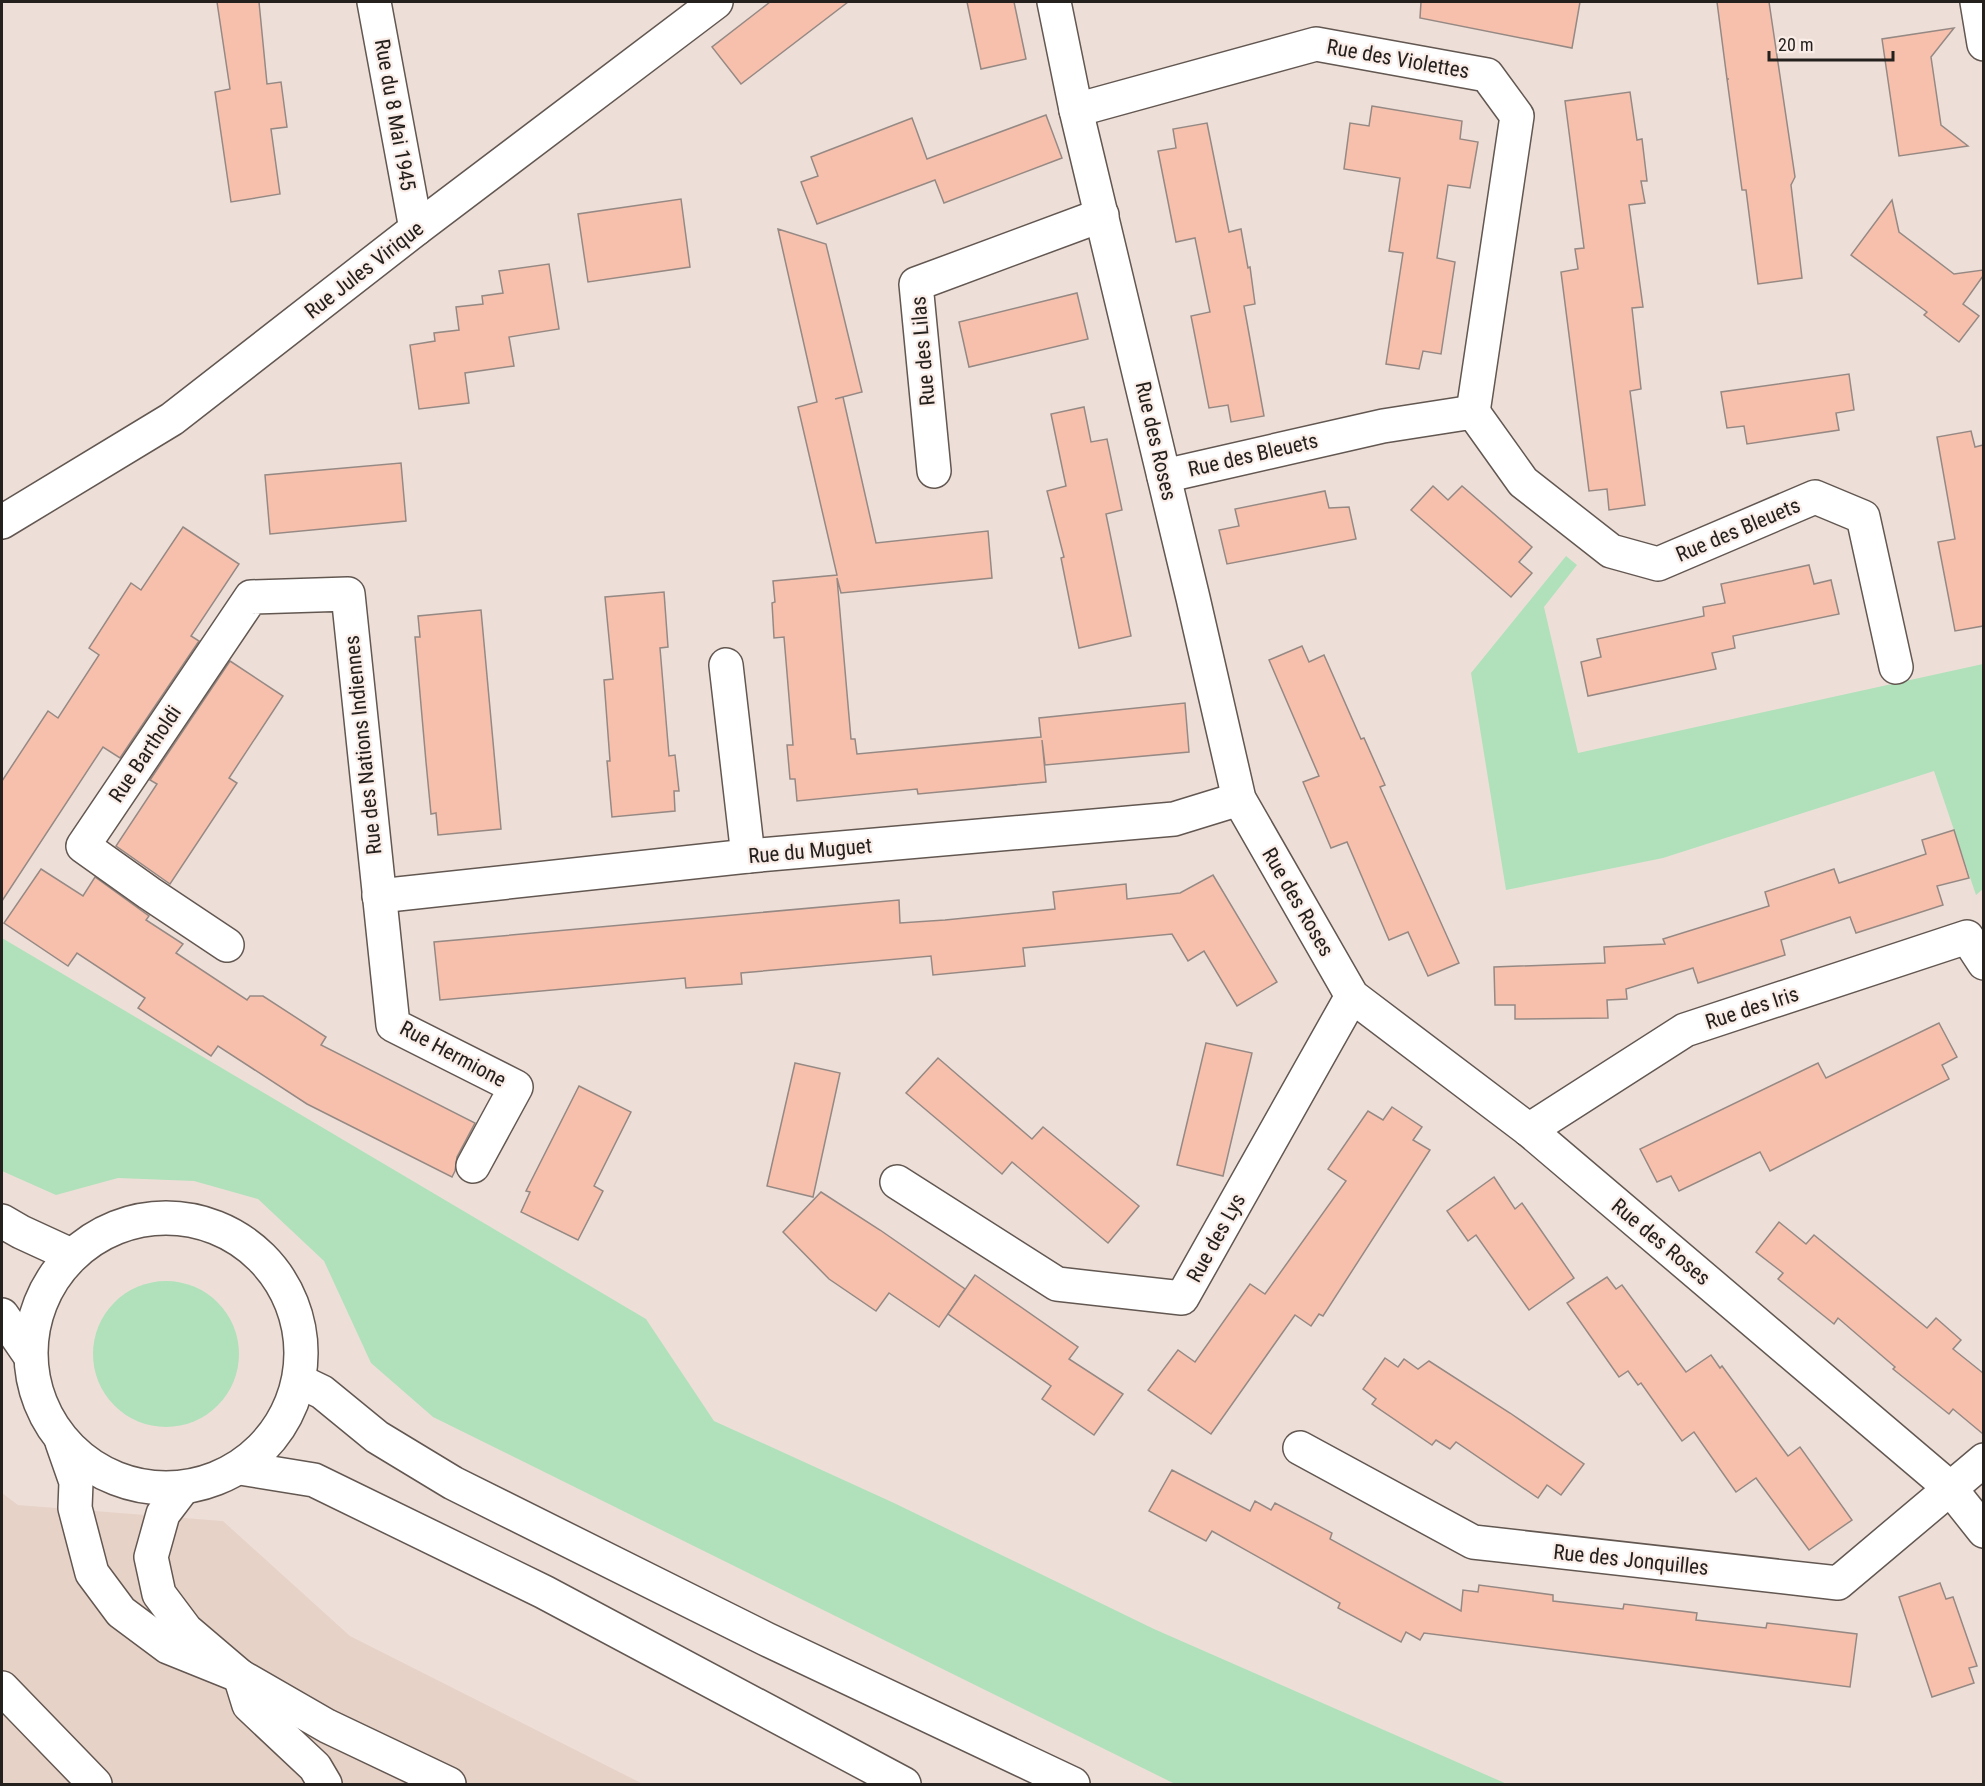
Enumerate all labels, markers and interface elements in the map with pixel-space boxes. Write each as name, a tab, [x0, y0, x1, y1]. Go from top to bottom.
scale bar	[1769, 24, 1894, 62]
text: 20 m	[1778, 34, 1813, 55]
street label: Rue des Violettes	[1325, 35, 1471, 83]
street label: Rue du 8 Mai 1945	[370, 37, 420, 193]
street label: Rue Jules Virique	[300, 216, 428, 324]
street label: Rue des Lilas	[906, 295, 940, 407]
street label: Rue des Roses	[1131, 379, 1181, 503]
street label: Rue des Bleuets	[1186, 428, 1320, 482]
street label: Rue des Bleuets	[1672, 493, 1804, 567]
street label: Rue des Nations Indiennes	[340, 634, 386, 856]
street label: Rue Bartholdi	[104, 701, 186, 807]
street label: Rue du Muguet	[747, 834, 873, 868]
street label: Rue des Roses	[1257, 843, 1339, 961]
street label: Rue des Iris	[1702, 982, 1802, 1034]
street label: Rue Hermione	[396, 1016, 510, 1092]
street label: Rue des Lys	[1182, 1190, 1250, 1286]
street label: Rue des Roses	[1607, 1194, 1715, 1290]
street label: Rue des Jonquilles	[1552, 1540, 1710, 1580]

